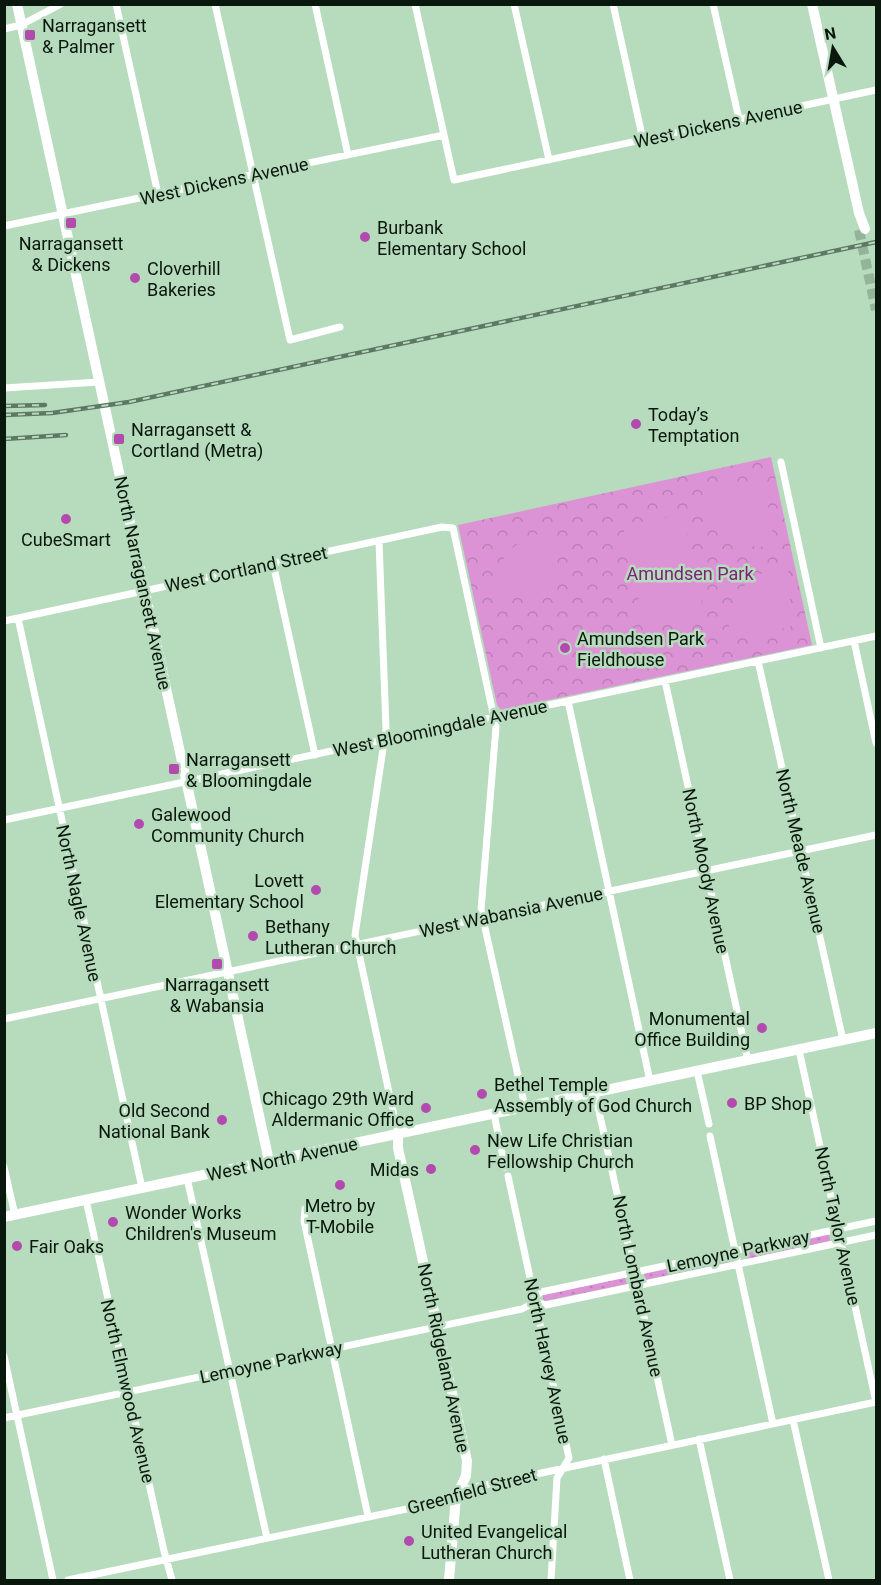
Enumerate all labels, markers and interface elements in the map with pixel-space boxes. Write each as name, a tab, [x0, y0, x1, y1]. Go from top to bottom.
place label: Narragansett & Palmer	[42, 15, 147, 57]
north arrow	[803, 18, 863, 78]
text: N	[823, 23, 838, 44]
marker: Narragansett & Palmer	[23, 28, 37, 42]
street label: West Dickens Avenue	[632, 96, 804, 152]
street label: West Dickens Avenue	[138, 153, 310, 209]
marker: Narragansett & Dickens	[64, 216, 78, 230]
place label: Burbank Elementary School	[377, 217, 526, 259]
marker: Burbank Elementary School	[358, 230, 372, 244]
place label: Narragansett & Dickens	[19, 233, 123, 275]
place label: Cloverhill Bakeries	[147, 258, 221, 300]
marker: Cloverhill Bakeries	[128, 271, 142, 285]
place label: Today’s Temptation	[648, 404, 739, 446]
marker: Today’s Temptation	[629, 417, 643, 431]
place label: Narragansett & Cortland (Metra)	[131, 419, 263, 462]
marker: Narragansett & Cortland (Metra)	[112, 432, 126, 446]
street label: North Narragansett Avenue	[110, 474, 176, 692]
marker: CubeSmart	[59, 512, 73, 526]
place label: CubeSmart	[21, 529, 111, 550]
street label: West Cortland Street	[163, 542, 329, 596]
park label: Amundsen Park	[626, 563, 754, 584]
place label: Amundsen Park Fieldhouse	[577, 628, 705, 670]
marker: Amundsen Park Fieldhouse	[558, 641, 572, 655]
street label: West Bloomingdale Avenue	[331, 695, 549, 761]
place label: Narragansett & Bloomingdale	[186, 749, 312, 791]
marker: Narragansett & Bloomingdale	[167, 762, 181, 776]
street label: North Meade Avenue	[772, 767, 830, 935]
street label: North Moody Avenue	[678, 787, 734, 955]
place label: Galewood Community Church	[151, 804, 304, 846]
marker: Galewood Community Church	[132, 817, 146, 831]
street label: North Nagle Avenue	[52, 823, 106, 983]
place label: Lovett Elementary School	[155, 870, 304, 912]
street label: West Wabansia Avenue	[417, 882, 605, 942]
marker: Lovett Elementary School	[309, 883, 323, 897]
place label: Bethany Lutheran Church	[265, 916, 396, 958]
marker: Bethany Lutheran Church	[246, 929, 260, 943]
marker: Narragansett & Wabansia	[210, 957, 224, 971]
place label: Narragansett & Wabansia	[165, 974, 269, 1016]
place label: Monumental Office Building	[634, 1008, 750, 1050]
marker: Monumental Office Building	[755, 1021, 769, 1035]
place label: Bethel Temple Assembly of God Church	[494, 1074, 692, 1116]
marker: Bethel Temple Assembly of God Church	[475, 1087, 489, 1101]
place label: Chicago 29th Ward Aldermanic Office	[262, 1088, 414, 1130]
place label: BP Shop	[744, 1093, 812, 1114]
marker: BP Shop	[725, 1096, 739, 1110]
place label: Old Second National Bank	[98, 1100, 211, 1142]
marker: Chicago 29th Ward Aldermanic Office	[419, 1101, 433, 1115]
marker: Old Second National Bank	[215, 1113, 229, 1127]
place label: New Life Christian Fellowship Church	[487, 1130, 634, 1172]
street label: West North Avenue	[205, 1133, 359, 1185]
marker: New Life Christian Fellowship Church	[468, 1143, 482, 1157]
street label: North Taylor Avenue	[811, 1145, 865, 1307]
place label: Midas	[370, 1159, 419, 1180]
marker: Midas	[424, 1162, 438, 1176]
marker: Metro by T-Mobile	[333, 1178, 347, 1192]
street label: North Lombard Avenue	[609, 1193, 667, 1379]
place label: Metro by T-Mobile	[305, 1195, 376, 1237]
place label: Wonder Works Children's Museum	[125, 1202, 276, 1244]
marker: Wonder Works Children's Museum	[106, 1215, 120, 1229]
street label: Lemoyne Parkway	[665, 1225, 812, 1276]
place label: Fair Oaks	[29, 1236, 104, 1257]
marker: Fair Oaks	[10, 1239, 24, 1253]
street label: North Ridgeland Avenue	[414, 1262, 474, 1454]
street label: North Harvey Avenue	[520, 1276, 576, 1446]
street label: North Elmwood Avenue	[97, 1297, 159, 1485]
street label: Lemoyne Parkway	[198, 1336, 345, 1387]
street label: Greenfield Street	[405, 1464, 539, 1518]
place label: United Evangelical Lutheran Church	[421, 1521, 567, 1563]
marker: United Evangelical Lutheran Church	[402, 1534, 416, 1548]

